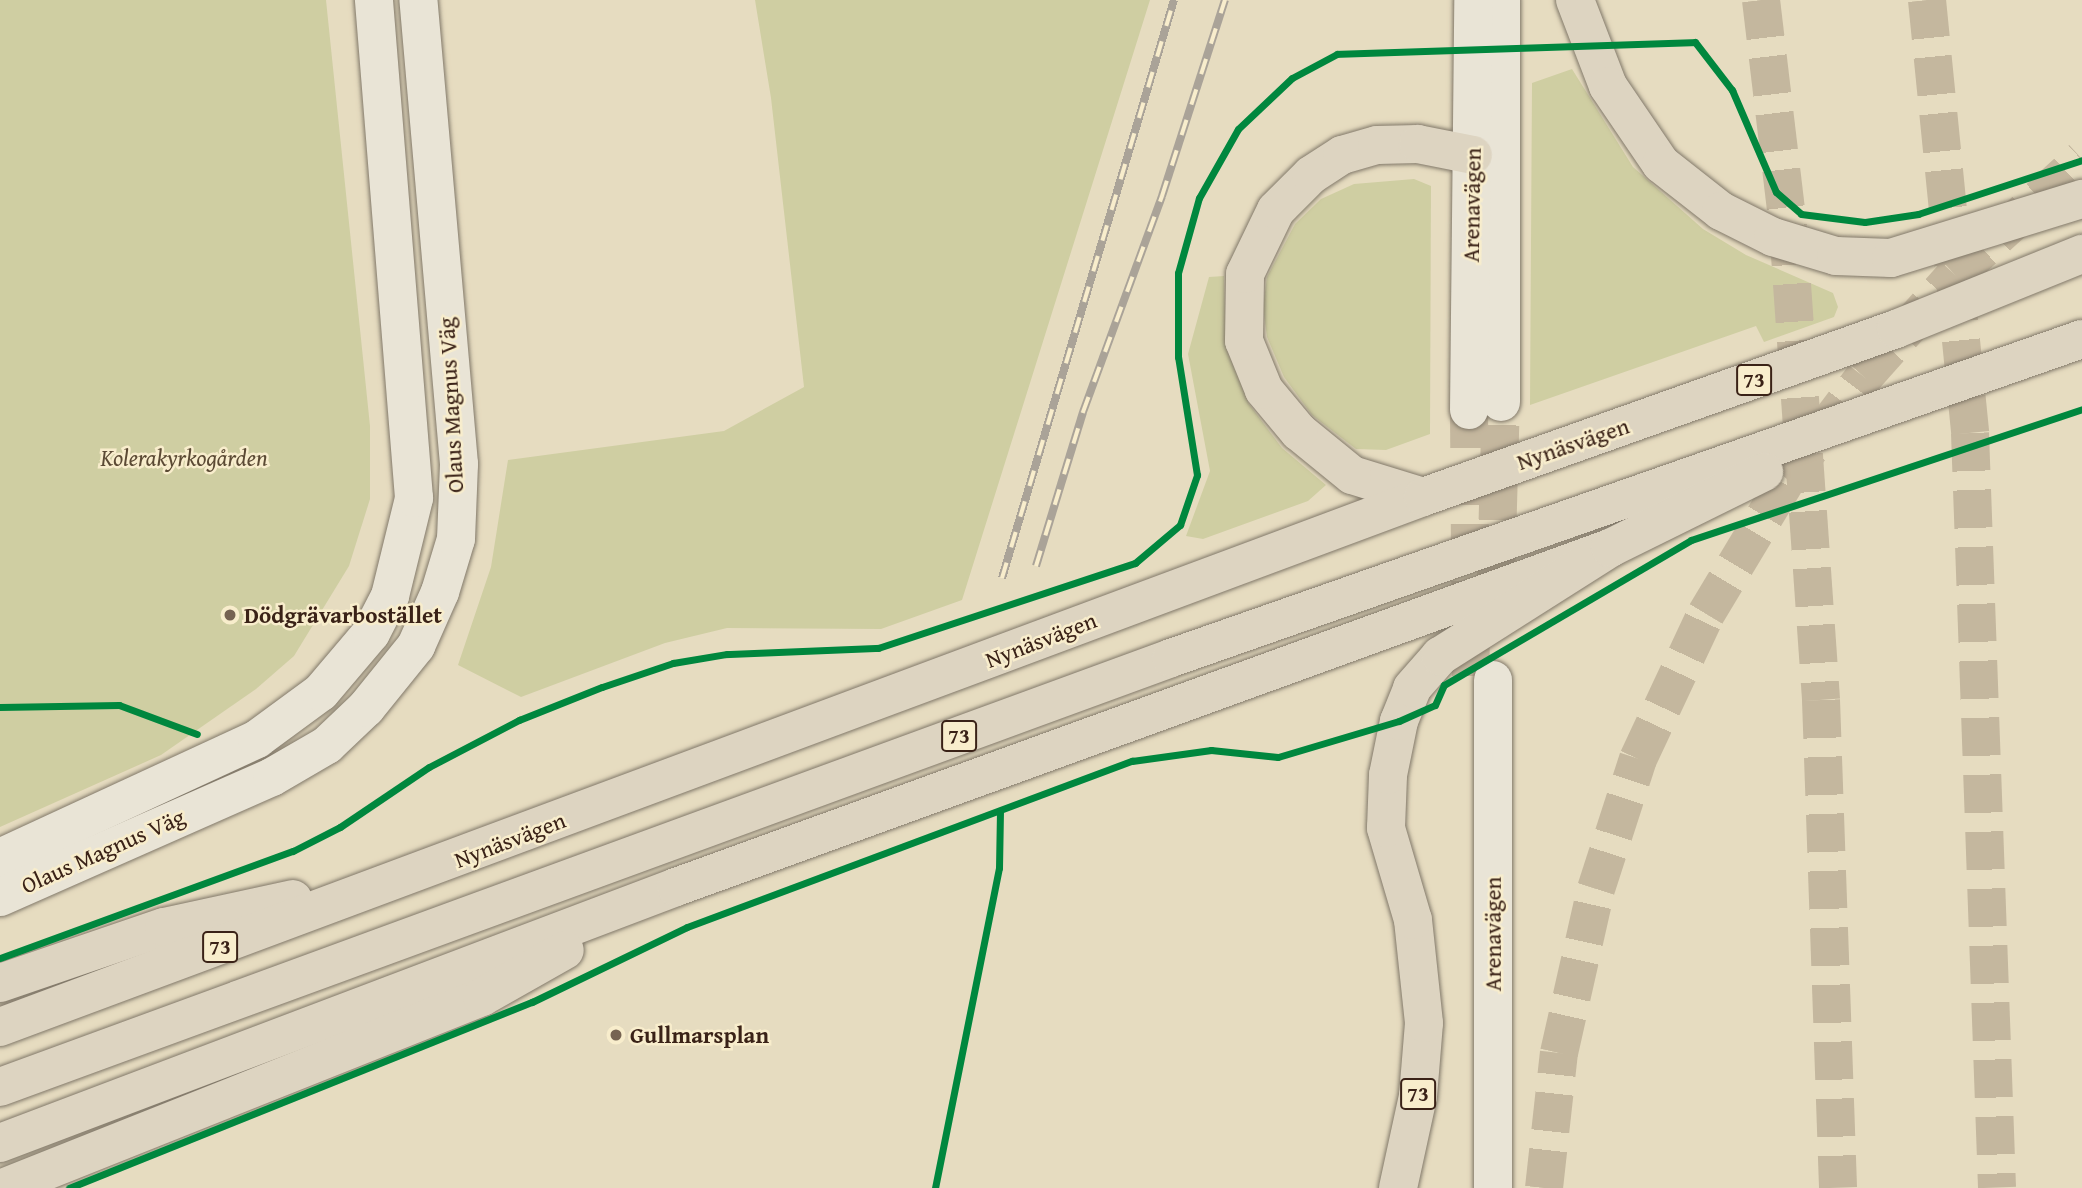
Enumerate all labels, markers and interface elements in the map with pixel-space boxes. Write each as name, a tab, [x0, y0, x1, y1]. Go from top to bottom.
street label: Arenavägen	[1457, 147, 1487, 263]
street label: Olaus Magnus Väg	[433, 316, 469, 494]
road number: 73	[1735, 362, 1773, 398]
street label: Nynäsvägen	[1513, 412, 1633, 476]
park label: Kolerakyrkogården	[100, 444, 268, 472]
place label: Dödgrävarbostället	[244, 601, 442, 629]
street label: Nynäsvägen	[981, 606, 1101, 674]
marker: Dödgrävarbostället	[222, 607, 238, 623]
road number: 73	[940, 718, 978, 754]
street label: Olaus Magnus Väg	[17, 803, 189, 899]
street label: Nynäsvägen	[450, 806, 570, 874]
street label: Arenavägen	[1479, 877, 1507, 991]
road number: 73	[201, 930, 239, 964]
place label: Gullmarsplan	[630, 1021, 769, 1049]
marker: Gullmarsplan	[608, 1027, 624, 1043]
road number: 73	[1399, 1076, 1437, 1112]

